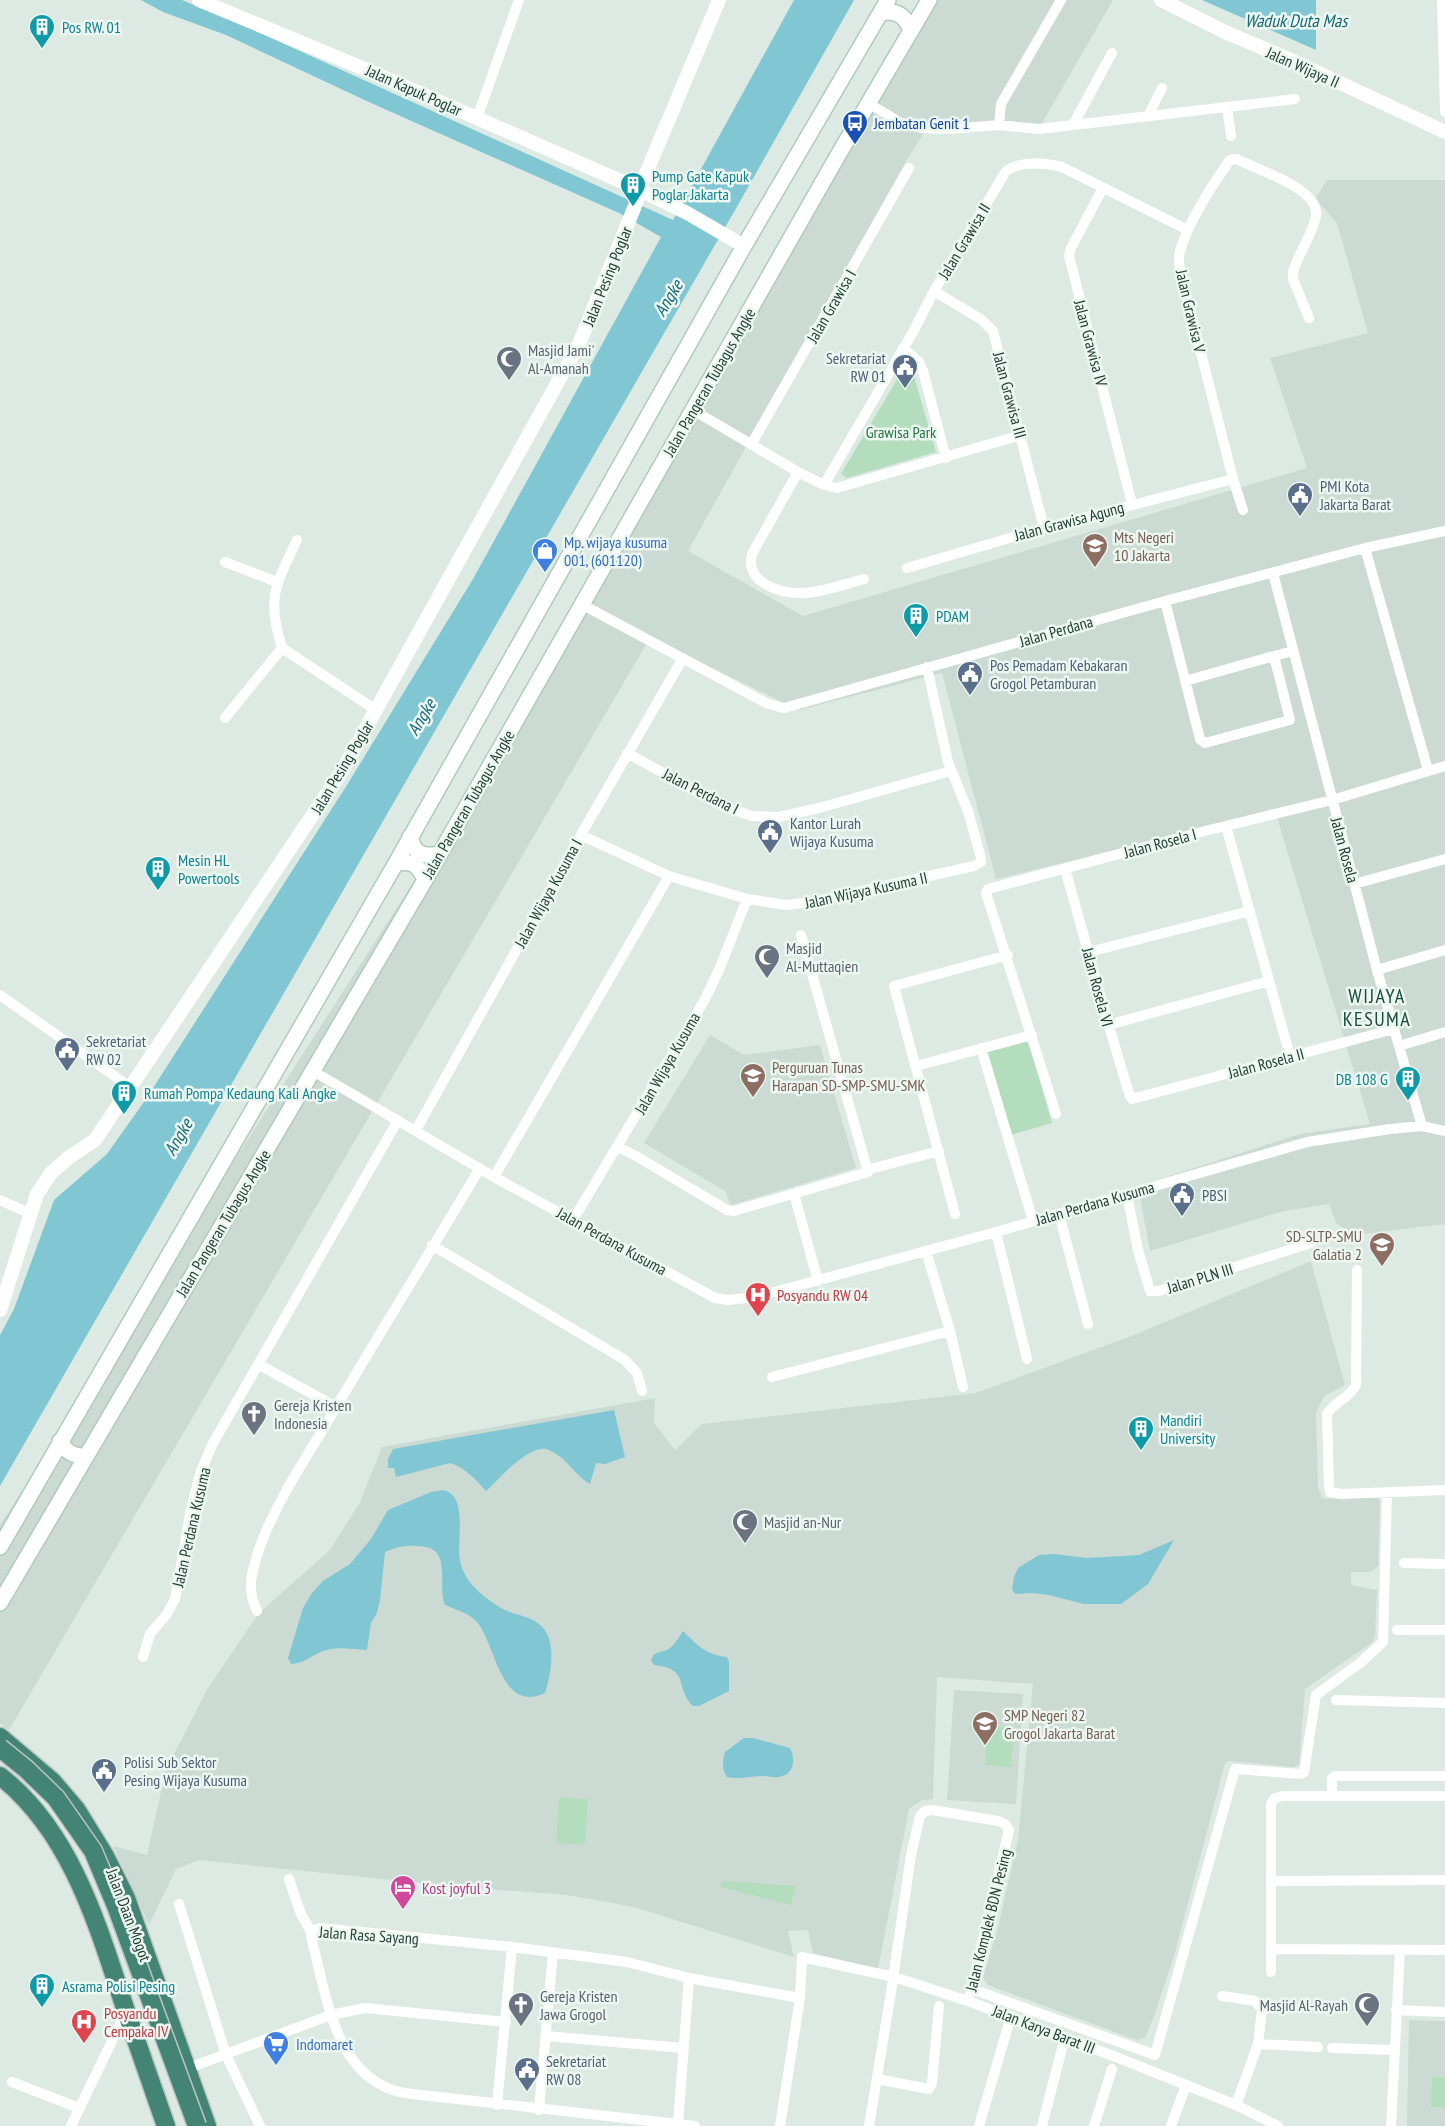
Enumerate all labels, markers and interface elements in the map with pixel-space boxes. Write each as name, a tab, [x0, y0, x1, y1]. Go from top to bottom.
water label: Waduk Duta Mas	[1245, 9, 1349, 32]
building icon: Pos RW. 01	[27, 12, 57, 50]
place label: Pos RW. 01	[62, 17, 121, 37]
street label: Jalan Wijaya II	[1262, 42, 1343, 92]
street label: Jalan Kapuk Poglar	[362, 60, 466, 120]
bus stop icon: Jembatan Genit 1	[840, 108, 870, 146]
place label: Jembatan Genit 1	[873, 113, 969, 133]
place label: Pump Gate Kapuk Poglar Jakarta	[652, 166, 750, 204]
building icon: Pump Gate Kapuk Poglar Jakarta	[618, 170, 648, 208]
street label: Jalan Grawisa II	[933, 199, 994, 283]
street label: Jalan Pesing Poglar	[578, 223, 636, 330]
street label: Jalan Grawisa I	[802, 266, 860, 347]
street label: Jalan Grawisa V	[1172, 267, 1210, 355]
water label: Angke	[648, 274, 689, 320]
street label: Jalan Grawisa IV	[1070, 297, 1112, 389]
street label: Jalan Pangeran Tubagus Angke	[658, 304, 760, 461]
place label: Masjid Jami' Al-Amanah	[528, 340, 594, 378]
mosque icon: Masjid Jami' Al-Amanah	[494, 344, 524, 382]
place label: Sekretariat RW 01	[826, 348, 887, 386]
street label: Jalan Grawisa III	[989, 349, 1031, 440]
public building icon: Sekretariat RW 01	[890, 352, 920, 390]
park label: Grawisa Park	[866, 422, 937, 442]
place label: PMI Kota Jakarta Barat	[1319, 476, 1392, 514]
public building icon: PMI Kota Jakarta Barat	[1285, 480, 1315, 518]
street label: Jalan Grawisa Agung	[1011, 497, 1126, 545]
place label: Mts Negeri 10 Jakarta	[1114, 527, 1174, 565]
school or university icon: Mts Negeri 10 Jakarta	[1080, 531, 1110, 569]
place label: Mp. wijaya kusuma 001, (601120)	[564, 532, 667, 570]
shop icon: Mp. wijaya kusuma 001, (601120)	[530, 536, 560, 574]
building icon: PDAM	[901, 601, 931, 639]
place label: PDAM	[936, 606, 969, 626]
street label: Jalan Perdana	[1016, 611, 1095, 651]
place label: Pos Pemadam Kebakaran Grogol Petamburan	[990, 655, 1127, 693]
public building icon: Pos Pemadam Kebakaran Grogol Petamburan	[955, 659, 985, 697]
water label: Angke	[401, 693, 442, 739]
street label: Jalan Pesing Poglar	[306, 716, 378, 818]
street label: Jalan Pangeran Tubagus Angke	[417, 726, 519, 883]
street label: Jalan Perdana I	[659, 763, 742, 819]
place label: Kantor Lurah Wijaya Kusuma	[790, 813, 874, 851]
street label: Jalan Rosela	[1326, 814, 1363, 885]
public building icon: Kantor Lurah Wijaya Kusuma	[755, 817, 785, 855]
street label: Jalan Rosela I	[1121, 824, 1198, 863]
street label: Jalan Wijaya Kusuma I	[509, 835, 586, 952]
place label: Mesin HL Powertools	[178, 850, 239, 888]
building icon: Mesin HL Powertools	[143, 854, 173, 892]
street label: Jalan Wijaya Kusuma II	[802, 867, 929, 913]
place label: Masjid Al-Muttaqien	[786, 938, 858, 976]
mosque icon: Masjid Al-Muttaqien	[752, 942, 782, 980]
street label: Jalan Rosela VI	[1078, 944, 1118, 1029]
district label: WIJAYA KESUMA	[1343, 983, 1411, 1032]
street label: Jalan Wijaya Kusuma	[629, 1009, 704, 1118]
place label: Sekretariat RW 02	[86, 1031, 147, 1069]
public building icon: Sekretariat RW 02	[52, 1035, 82, 1073]
street label: Jalan Rosela II	[1225, 1043, 1306, 1083]
place label: Perguruan Tunas Harapan SD-SMP-SMU-SMK	[772, 1057, 925, 1095]
school or university icon: Perguruan Tunas Harapan SD-SMP-SMU-SMK	[738, 1061, 768, 1099]
building icon: DB 108 G	[1393, 1064, 1423, 1102]
place label: DB 108 G	[1336, 1069, 1388, 1089]
building icon: Rumah Pompa Kedaung Kali Angke	[109, 1078, 139, 1116]
place label: Rumah Pompa Kedaung Kali Angke	[144, 1083, 336, 1103]
water label: Angke	[158, 1113, 198, 1159]
street label: Jalan Pangeran Tubagus Angke	[171, 1146, 275, 1301]
street label: Jalan Perdana Kusuma	[1032, 1177, 1157, 1230]
public building icon: PBSI	[1167, 1180, 1197, 1218]
place label: PBSI	[1202, 1185, 1227, 1205]
street label: Jalan Perdana Kusuma	[553, 1202, 670, 1279]
place label: SD-SLTP-SMU Galatia 2	[1286, 1226, 1362, 1264]
school or university icon: SD-SLTP-SMU Galatia 2	[1367, 1230, 1397, 1268]
street label: Jalan PLN III	[1164, 1259, 1235, 1298]
hospital icon: Posyandu RW 04	[743, 1280, 773, 1318]
place label: Posyandu RW 04	[777, 1285, 868, 1305]
place label: Gereja Kristen Indonesia	[274, 1395, 351, 1433]
church icon: Gereja Kristen Indonesia	[239, 1399, 269, 1437]
place label: Mandiri University	[1160, 1410, 1215, 1448]
building icon: Mandiri University	[1126, 1414, 1156, 1452]
street label: Jalan Perdana Kusuma	[167, 1465, 215, 1590]
mosque icon: Masjid an-Nur	[730, 1507, 760, 1545]
place label: Masjid an-Nur	[764, 1512, 842, 1532]
place label: SMP Negeri 82 Grogol Jakarta Barat	[1004, 1705, 1116, 1743]
school or university icon: SMP Negeri 82 Grogol Jakarta Barat	[970, 1709, 1000, 1747]
place label: Polisi Sub Sektor Pesing Wijaya Kusuma	[124, 1752, 247, 1790]
public building icon: Polisi Sub Sektor Pesing Wijaya Kusuma	[89, 1756, 119, 1794]
street label: Jalan Komplek BDN Pesing	[960, 1847, 1015, 1994]
street label: Jalan Daan Mogot	[102, 1865, 156, 1965]
hotel icon: Kost joyful 3	[388, 1873, 418, 1911]
place label: Kost joyful 3	[422, 1878, 491, 1898]
street label: Jalan Rasa Sayang	[318, 1921, 419, 1948]
building icon: Asrama Polisi Pesing	[27, 1971, 57, 2009]
place label: Asrama Polisi Pesing	[62, 1976, 175, 1996]
place label: Gereja Kristen Jawa Grogol	[539, 1986, 617, 2024]
church icon: Gereja Kristen Jawa Grogol	[506, 1990, 536, 2028]
mosque icon: Masjid Al-Rayah	[1352, 1990, 1382, 2028]
place label: Masjid Al-Rayah	[1260, 1995, 1348, 2015]
street label: Jalan Karya Barat III	[989, 2000, 1098, 2058]
place label: Posyandu Cempaka IV	[104, 2003, 169, 2041]
hospital icon: Posyandu Cempaka IV	[69, 2007, 99, 2045]
supermarket icon: Indomaret	[261, 2029, 291, 2067]
place label: Indomaret	[296, 2034, 353, 2054]
place label: Sekretariat RW 08	[546, 2051, 607, 2089]
public building icon: Sekretariat RW 08	[512, 2055, 542, 2093]

